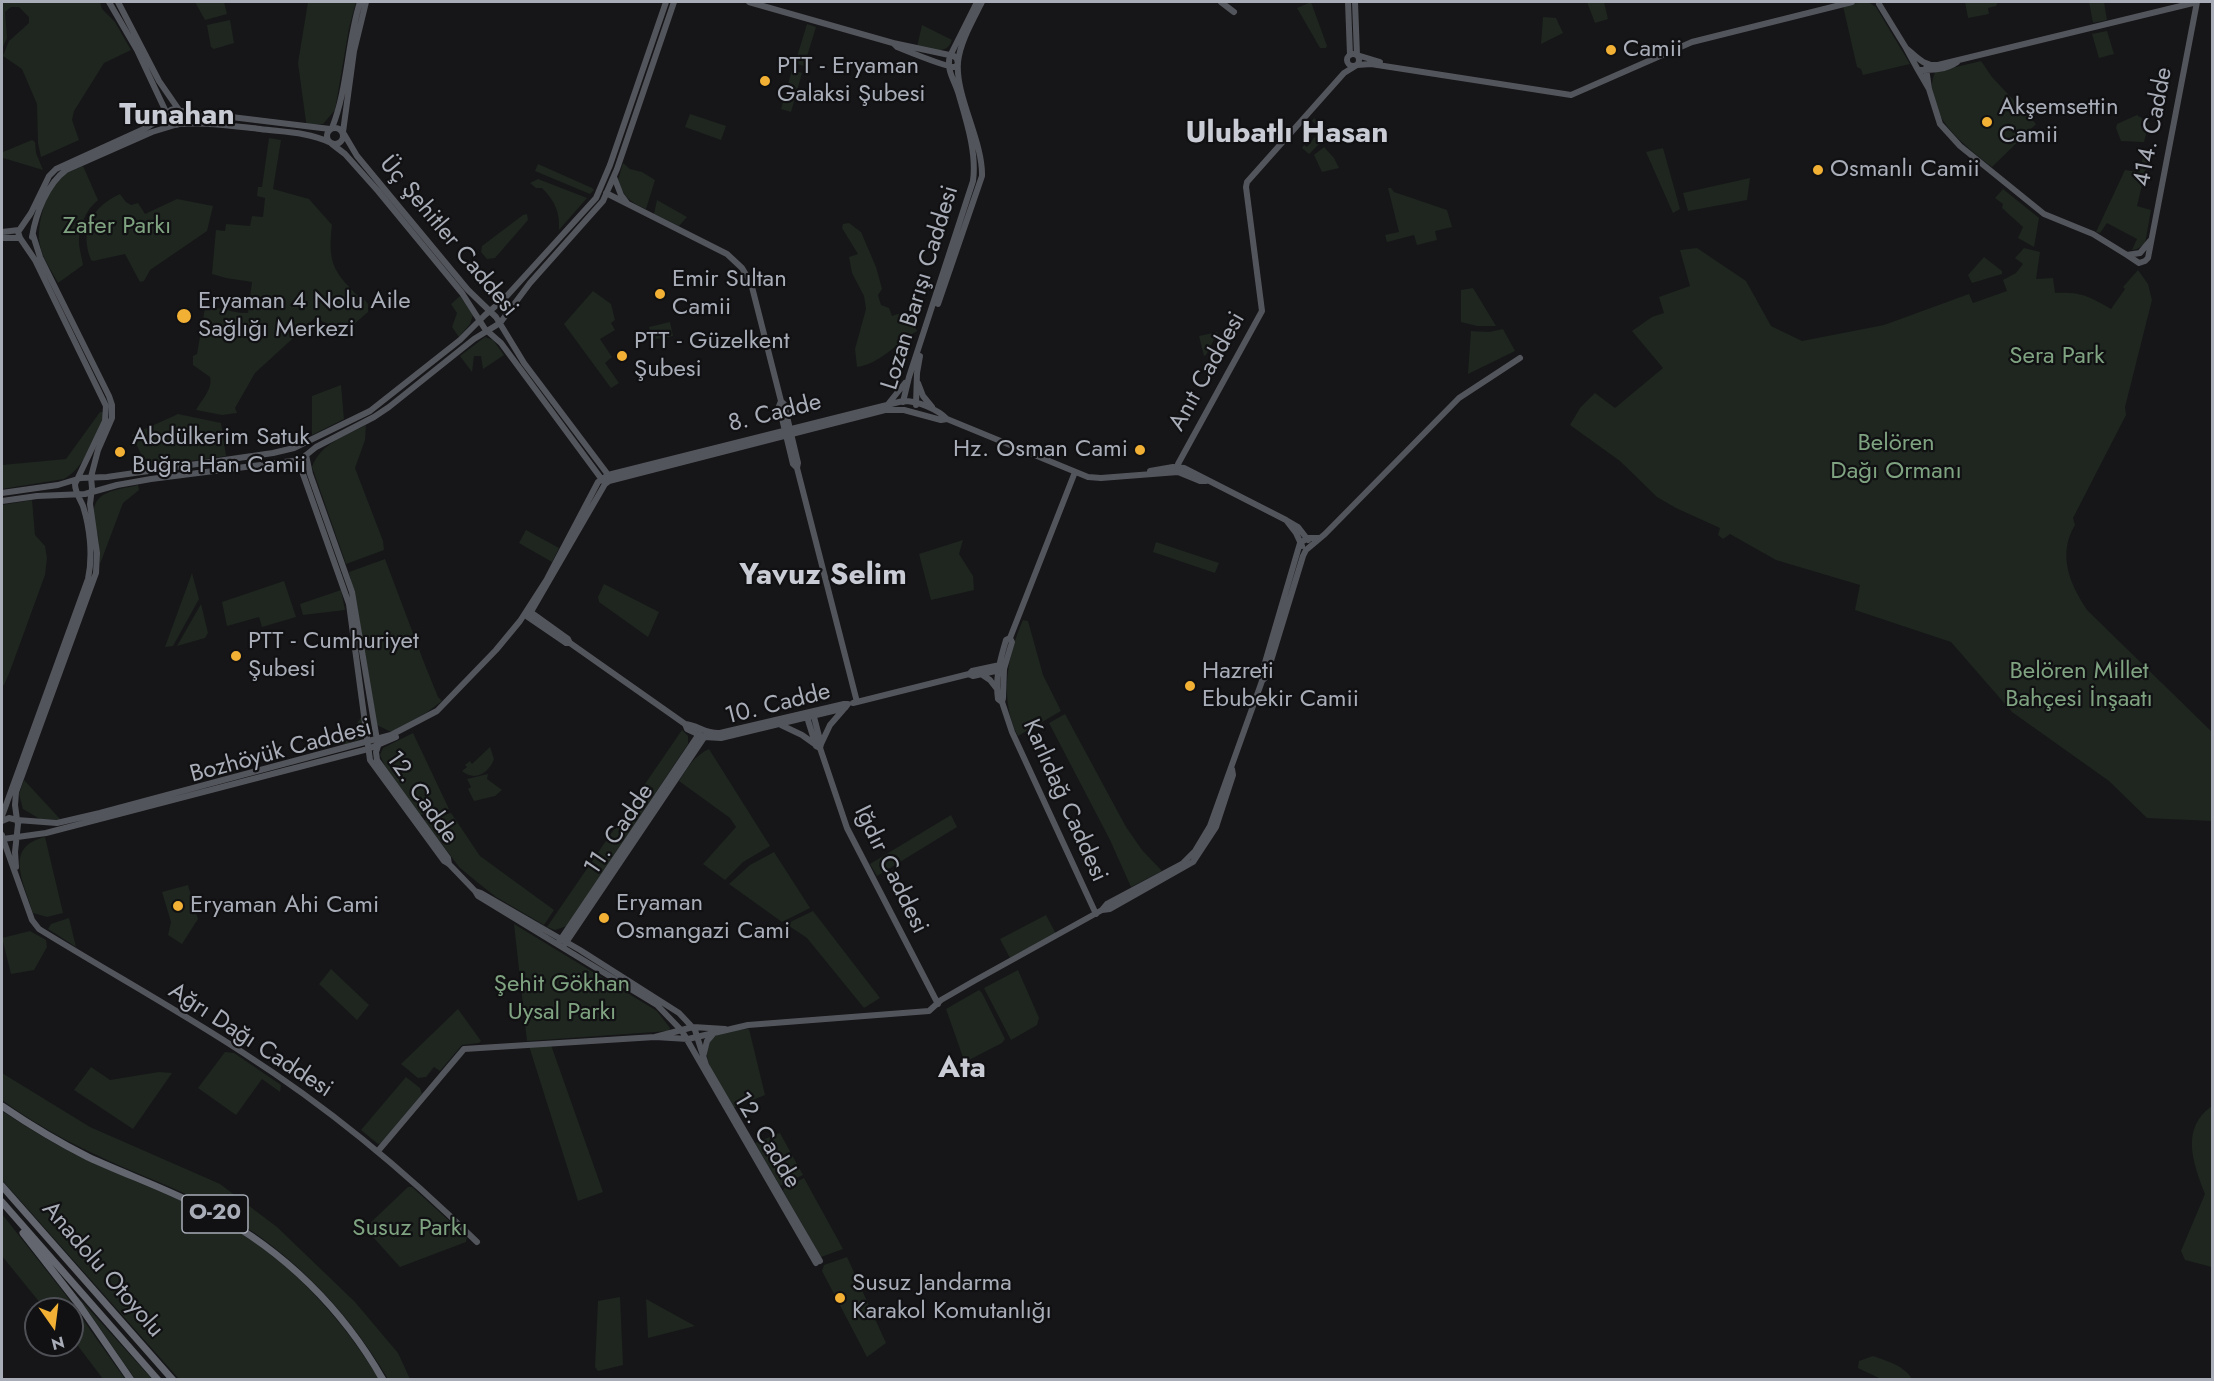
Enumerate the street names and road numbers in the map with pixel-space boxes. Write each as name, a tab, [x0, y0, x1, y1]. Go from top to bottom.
street label: 414. Cadde	[2128, 65, 2180, 189]
street label: Üç Şehitler Caddesi	[372, 151, 524, 323]
street label: Lozan Barışı Caddesi	[876, 182, 966, 394]
street label: Anıt Caddesi	[1164, 308, 1252, 436]
street label: 8. Cadde	[726, 389, 824, 439]
street label: 10. Cadde	[722, 678, 834, 732]
street label: Bozhöyük Caddesi	[187, 714, 375, 790]
street label: Karlıdağ Caddesi	[1015, 715, 1113, 887]
street label: 12. Cadde	[379, 746, 463, 850]
street label: 11. Cadde	[579, 779, 661, 881]
street label: Iğdır Caddesi	[847, 801, 933, 939]
street label: Ağrı Dağı Caddesi	[163, 977, 337, 1105]
street label: 12. Cadde	[726, 1088, 806, 1194]
road number: O-20	[182, 1195, 248, 1233]
street label: Anadolu Otoyolu	[35, 1196, 169, 1344]

